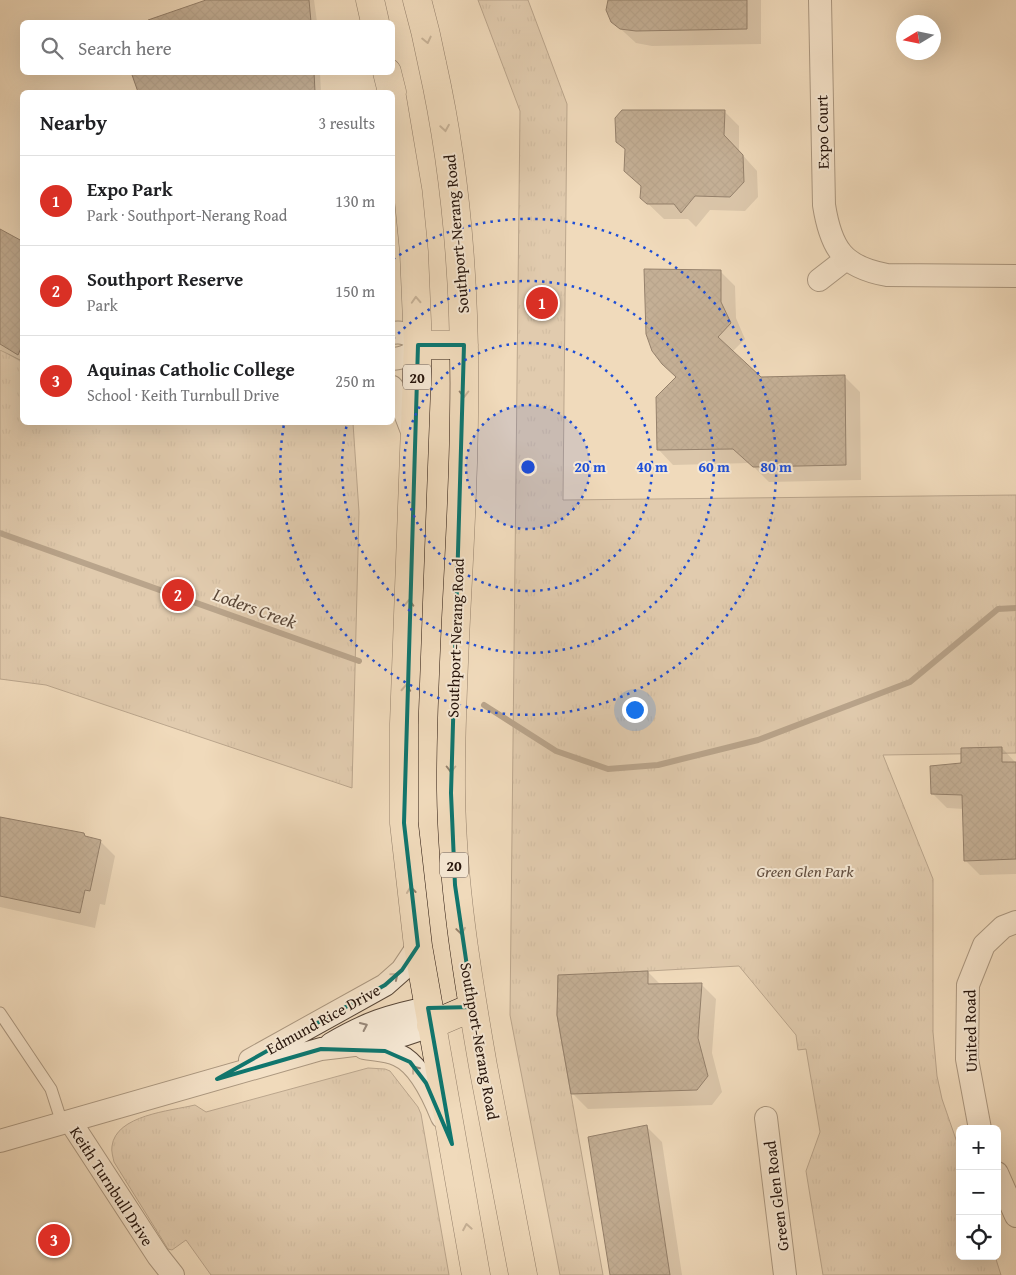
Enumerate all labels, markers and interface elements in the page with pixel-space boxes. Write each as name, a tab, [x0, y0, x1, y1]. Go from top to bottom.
north arrow	[896, 15, 941, 60]
search box	[20, 20, 395, 75]
icon: search	[38, 34, 66, 62]
text: Search here	[78, 34, 172, 62]
one-way arrow	[421, 36, 432, 45]
street label: Expo Court	[809, 94, 835, 169]
text: Nearby	[40, 107, 107, 138]
text: 3 results	[318, 111, 375, 135]
one-way arrow	[439, 125, 450, 133]
street label: Southport-Nerang Road	[437, 153, 475, 315]
text: Expo Park	[87, 175, 173, 203]
text: 1	[52, 189, 60, 213]
text: 130 m	[335, 189, 375, 213]
text: Park · Southport-Nerang Road	[87, 203, 287, 227]
text: Southport Reserve	[87, 265, 243, 293]
text: 2	[52, 279, 60, 303]
text: 150 m	[335, 279, 375, 303]
pin: 1	[526, 284, 558, 322]
text: Park	[87, 293, 118, 317]
one-way arrow	[410, 296, 421, 304]
text: Aquinas Catholic College	[87, 355, 295, 383]
road number: 20	[403, 364, 431, 390]
text: 3	[52, 369, 60, 393]
text: 250 m	[335, 369, 375, 393]
text: School · Keith Turnbull Drive	[87, 383, 279, 407]
one-way arrow	[459, 390, 469, 398]
text: 20 m	[574, 456, 606, 477]
text: 40 m	[636, 456, 668, 477]
text: 60 m	[698, 456, 730, 477]
text: 80 m	[760, 456, 792, 477]
centre of rings	[519, 458, 537, 476]
street label: Southport-Nerang Road	[440, 557, 470, 718]
pin: 2	[162, 576, 194, 614]
water label: Loders Creek	[209, 580, 301, 636]
one-way arrow	[403, 598, 414, 606]
one-way arrow	[400, 683, 411, 691]
your location	[622, 697, 648, 723]
one-way arrow	[446, 766, 456, 774]
road number: 20	[440, 852, 468, 878]
park label: Green Glen Park	[757, 859, 854, 883]
one-way arrow	[406, 886, 417, 894]
one-way arrow	[455, 928, 466, 936]
street label: Southport-Nerang Road	[454, 960, 506, 1122]
one-way arrow	[390, 973, 399, 982]
street label: Edmund Rice Drive	[262, 978, 384, 1060]
street label: United Road	[957, 989, 983, 1073]
one-way arrow	[359, 1022, 368, 1032]
one-way arrow	[413, 1066, 421, 1075]
street label: Keith Turnbull Drive	[64, 1122, 160, 1250]
map controls	[956, 1125, 1001, 1260]
button: +	[956, 1125, 1001, 1170]
street label: Green Glen Road	[757, 1139, 795, 1252]
button: −	[956, 1170, 1001, 1215]
button: locate	[956, 1215, 1001, 1260]
pin: 3	[38, 1221, 70, 1259]
one-way arrow	[462, 1223, 472, 1231]

